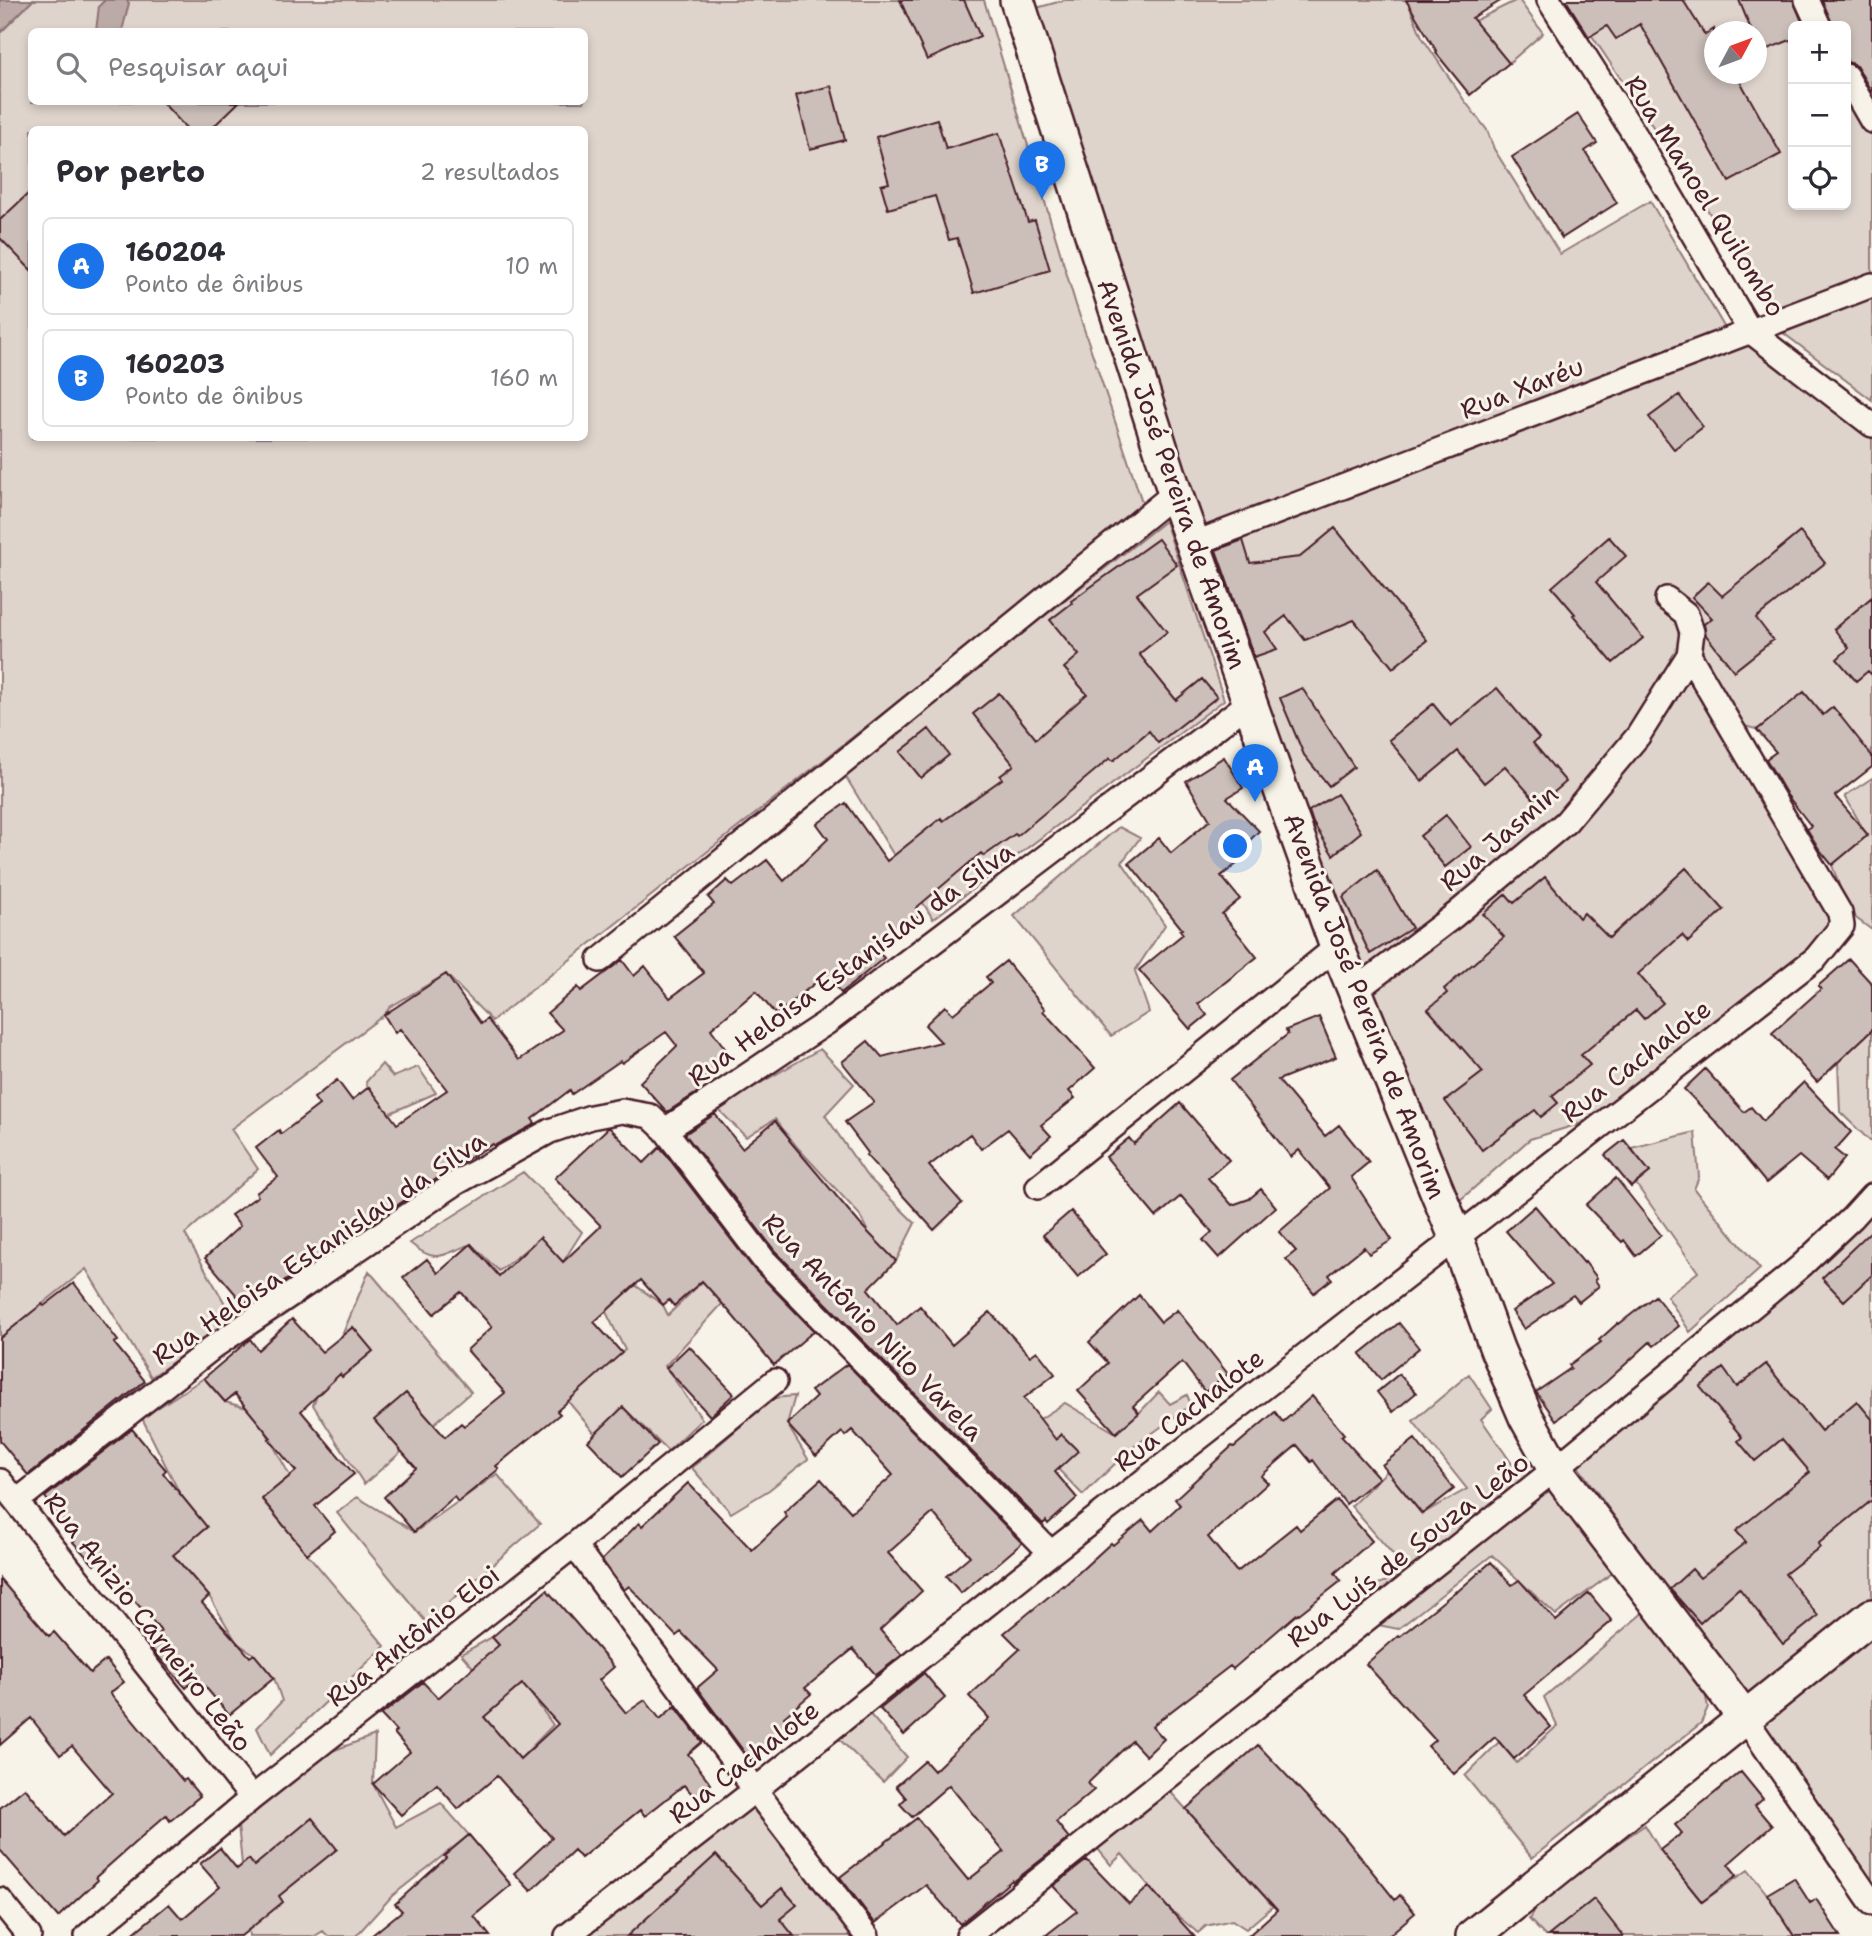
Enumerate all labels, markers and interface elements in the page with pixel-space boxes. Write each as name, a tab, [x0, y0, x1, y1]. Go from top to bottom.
north arrow	[1704, 21, 1767, 84]
map controls	[1788, 21, 1851, 210]
button: +	[1788, 21, 1851, 84]
search box	[28, 28, 588, 105]
icon: search	[52, 48, 90, 86]
text: Pesquisar aqui	[108, 49, 289, 84]
street label: Rua Manoel Quilombo	[1617, 68, 1794, 323]
button: −	[1788, 84, 1851, 147]
pin: B	[1019, 141, 1065, 199]
button: locate	[1788, 147, 1851, 210]
text: Por perto	[56, 151, 205, 192]
text: 2 resultados	[420, 157, 560, 187]
text: 160204	[125, 234, 226, 269]
text: A	[72, 251, 90, 281]
text: 10 m	[505, 251, 558, 281]
text: Ponto de ônibus	[125, 269, 304, 299]
street label: Avenida José Pereira de Amorim	[1089, 274, 1256, 674]
text: 160203	[125, 346, 225, 381]
street label: Rua Xaréu	[1455, 348, 1588, 427]
text: B	[74, 363, 88, 393]
text: 160 m	[490, 363, 558, 393]
text: Ponto de ônibus	[125, 381, 304, 411]
pin: A	[1232, 744, 1278, 802]
street label: Rua Jasmin	[1432, 776, 1565, 899]
street label: Avenida José Pereira de Amorim	[1276, 808, 1455, 1204]
your location	[1218, 829, 1252, 863]
street label: Rua Heloisa Estanislau da Silva	[681, 833, 1021, 1094]
street label: Rua Cachalote	[1553, 991, 1718, 1130]
street label: Rua Heloisa Estanislau da Silva	[145, 1123, 492, 1373]
street label: Rua Antônio Nilo Varela	[755, 1205, 992, 1448]
street label: Rua Cachalote	[1106, 1340, 1271, 1479]
street label: Rua Luís de Souza Leão	[1280, 1444, 1536, 1655]
street label: Rua Anizio Carneiro Leão	[36, 1485, 261, 1758]
street label: Rua Antônio Eloi	[319, 1557, 507, 1714]
street label: Rua Cachalote	[661, 1692, 826, 1831]

